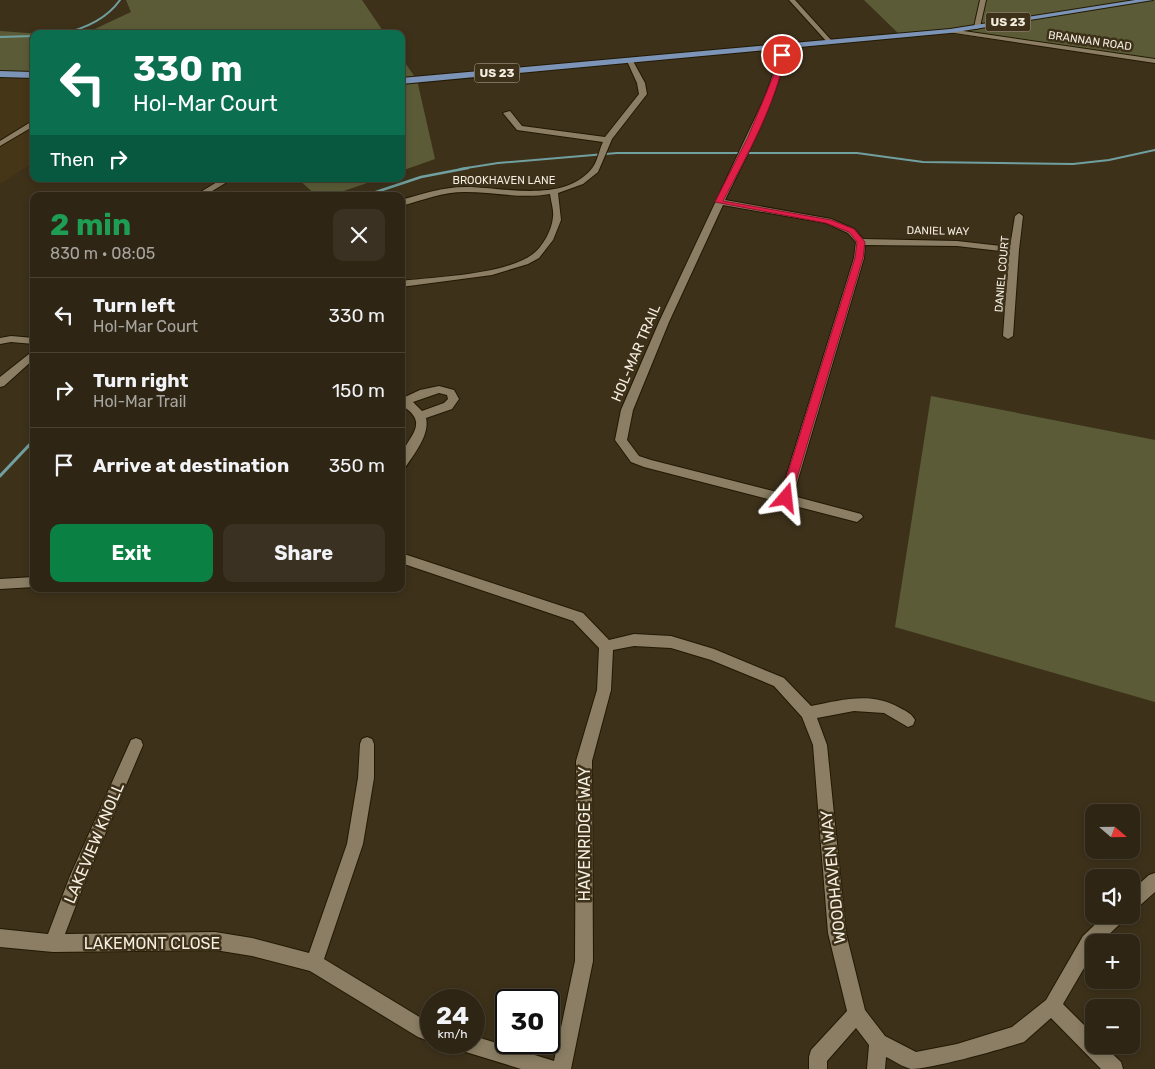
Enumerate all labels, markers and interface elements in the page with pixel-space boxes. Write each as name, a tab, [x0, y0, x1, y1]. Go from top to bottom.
road number: US 23	[986, 13, 1030, 32]
street label: BRANNAN ROAD	[1047, 29, 1133, 53]
pin	[761, 34, 803, 76]
icon: arrive	[768, 41, 796, 69]
text: 330 m	[133, 48, 242, 90]
icon: left	[50, 50, 115, 115]
road number: US 23	[474, 64, 520, 82]
text: Hol-Mar Court	[133, 90, 278, 117]
icon: right	[104, 145, 132, 173]
text: Then	[50, 148, 94, 171]
street label: BROOKHAVEN LANE	[453, 174, 556, 187]
text: 2 min	[50, 207, 131, 243]
button: close	[333, 209, 385, 261]
street label: DANIEL WAY	[907, 224, 969, 238]
street label: DANIEL COURT	[992, 235, 1012, 313]
text: 830 m · 08:05	[50, 244, 155, 263]
text: Turn left	[93, 294, 175, 317]
icon: left	[50, 301, 78, 329]
street label: HOL-MAR TRAIL	[608, 302, 664, 404]
text: 330 m	[329, 304, 385, 327]
text: Hol-Mar Court	[93, 317, 198, 336]
text: Turn right	[93, 369, 188, 392]
icon: right	[50, 376, 78, 404]
text: 150 m	[332, 379, 385, 402]
text: Hol-Mar Trail	[93, 392, 186, 411]
icon: arrive	[50, 451, 78, 479]
text: Arrive at destination	[93, 454, 289, 477]
text: 350 m	[329, 454, 385, 477]
position arrow	[759, 471, 811, 523]
button: Exit	[50, 524, 213, 582]
button: Share	[223, 524, 385, 582]
street label: HAVENRIDGE WAY	[575, 766, 594, 902]
street label: LAKEVIEW KNOLL	[60, 780, 128, 906]
north arrow	[1085, 804, 1140, 859]
map controls	[1085, 804, 1140, 1054]
street label: WOODHAVEN WAY	[817, 809, 849, 945]
button: sound	[1085, 869, 1140, 924]
street label: LAKEMONT CLOSE	[84, 934, 220, 953]
button: +	[1085, 934, 1140, 989]
speed limit sign: 30	[495, 989, 560, 1054]
button: −	[1085, 999, 1140, 1054]
text: 24	[436, 1001, 469, 1030]
text: km/h	[438, 1027, 467, 1041]

